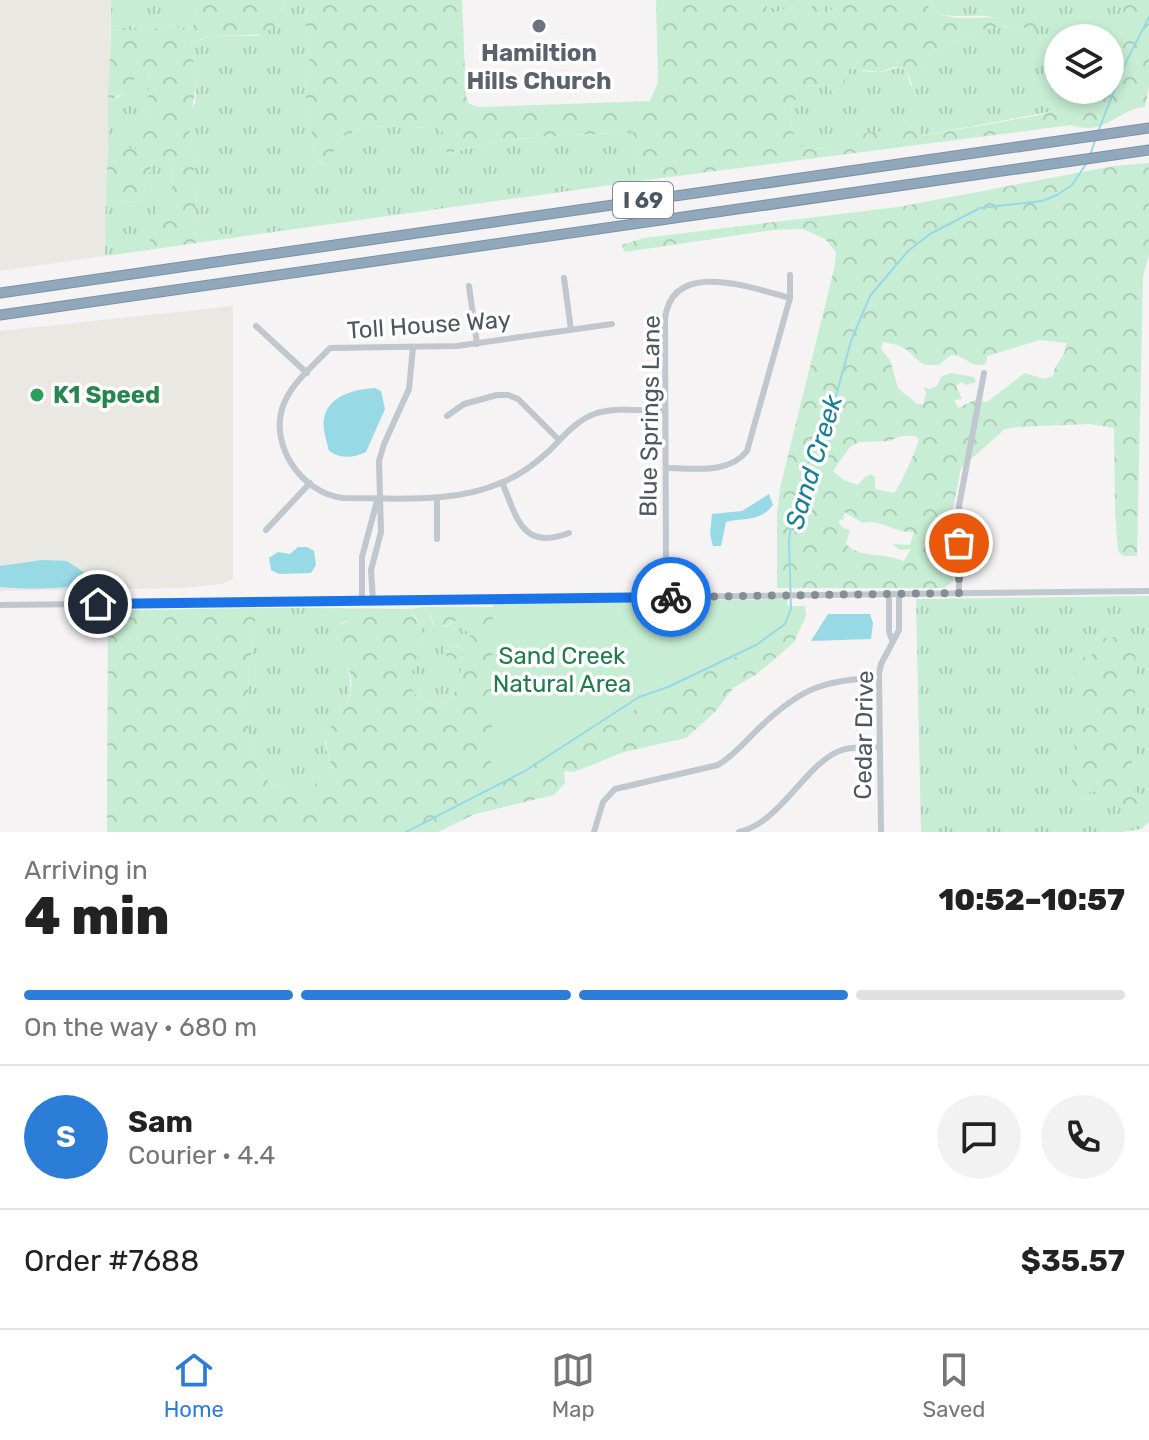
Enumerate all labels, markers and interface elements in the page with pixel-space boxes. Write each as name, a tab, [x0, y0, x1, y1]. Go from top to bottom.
marker: Hamiltion Hills Church	[530, 17, 548, 35]
map controls	[1044, 24, 1124, 104]
button: layers	[1044, 24, 1124, 104]
place label: Hamiltion Hills Church	[466, 39, 612, 95]
road number: I 69	[613, 182, 673, 218]
street label: Toll House Way	[346, 305, 512, 345]
street label: Blue Springs Lane	[634, 315, 666, 517]
place label: K1 Speed	[53, 381, 160, 409]
marker: K1 Speed	[28, 386, 46, 404]
water label: Sand Creek	[779, 391, 849, 533]
pin	[925, 509, 993, 577]
icon: bag	[937, 521, 981, 565]
courier	[631, 557, 711, 637]
pin	[64, 570, 132, 638]
icon: bike	[649, 575, 693, 619]
icon: home	[76, 582, 120, 626]
park label: Sand Creek Natural Area	[493, 642, 631, 698]
street label: Cedar Drive	[849, 670, 879, 800]
text: Arriving in	[24, 855, 148, 886]
text: 10:52–10:57	[939, 882, 1125, 918]
text: 4 min	[24, 885, 170, 947]
text: On the way · 680 m	[24, 1012, 257, 1043]
button: chat	[937, 1095, 1021, 1179]
button: phone	[1041, 1095, 1125, 1179]
text: Sam	[128, 1104, 193, 1140]
text: S	[56, 1119, 76, 1155]
text: Courier · 4.4	[128, 1140, 275, 1171]
text: Order #7688	[24, 1243, 199, 1279]
text: $35.57	[1021, 1243, 1125, 1279]
tab: Home	[164, 1348, 224, 1423]
tab: Map	[551, 1348, 595, 1423]
tab: Saved	[923, 1348, 985, 1423]

